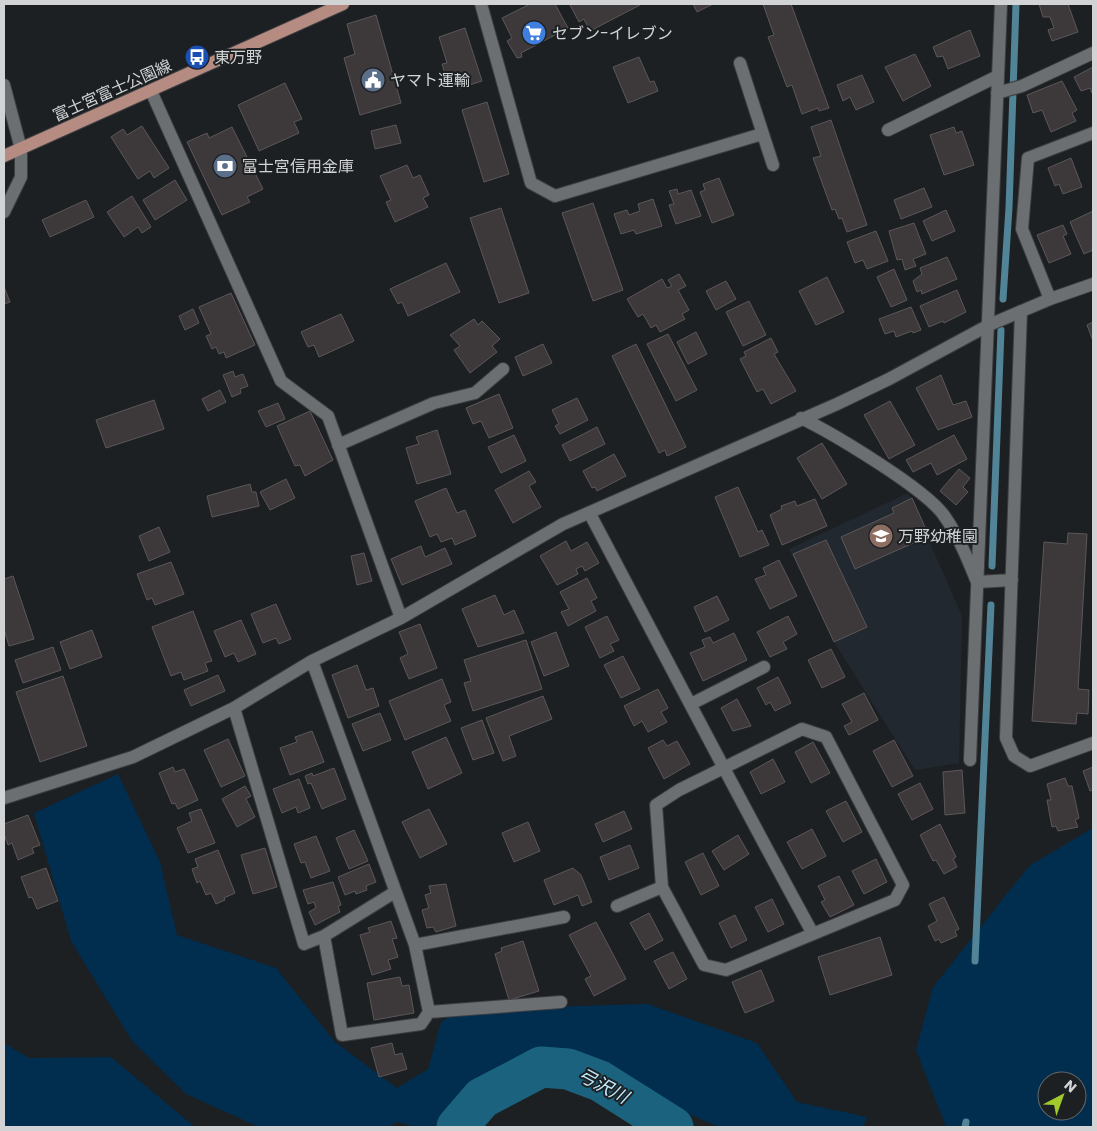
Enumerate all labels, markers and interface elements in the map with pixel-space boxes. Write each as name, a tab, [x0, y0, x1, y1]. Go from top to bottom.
supermarket icon: セブン-イレブン	[521, 20, 547, 46]
place label: セブン-イレブン	[552, 22, 673, 45]
bus stop icon: 東万野	[184, 44, 210, 70]
place label: 東万野	[214, 46, 262, 69]
street label: 富士宮富士公園線	[49, 54, 175, 127]
public building icon: ヤマト運輸	[360, 67, 386, 93]
place label: ヤマト運輸	[390, 69, 470, 92]
bank icon: 富士宮信用金庫	[212, 153, 238, 179]
place label: 富士宮信用金庫	[242, 155, 354, 178]
school or university icon: 万野幼稚園	[868, 523, 894, 549]
place label: 万野幼稚園	[898, 525, 978, 548]
water label: 弓沢川	[574, 1062, 635, 1110]
north arrow	[1037, 1071, 1087, 1121]
text: N	[1060, 1075, 1081, 1097]

